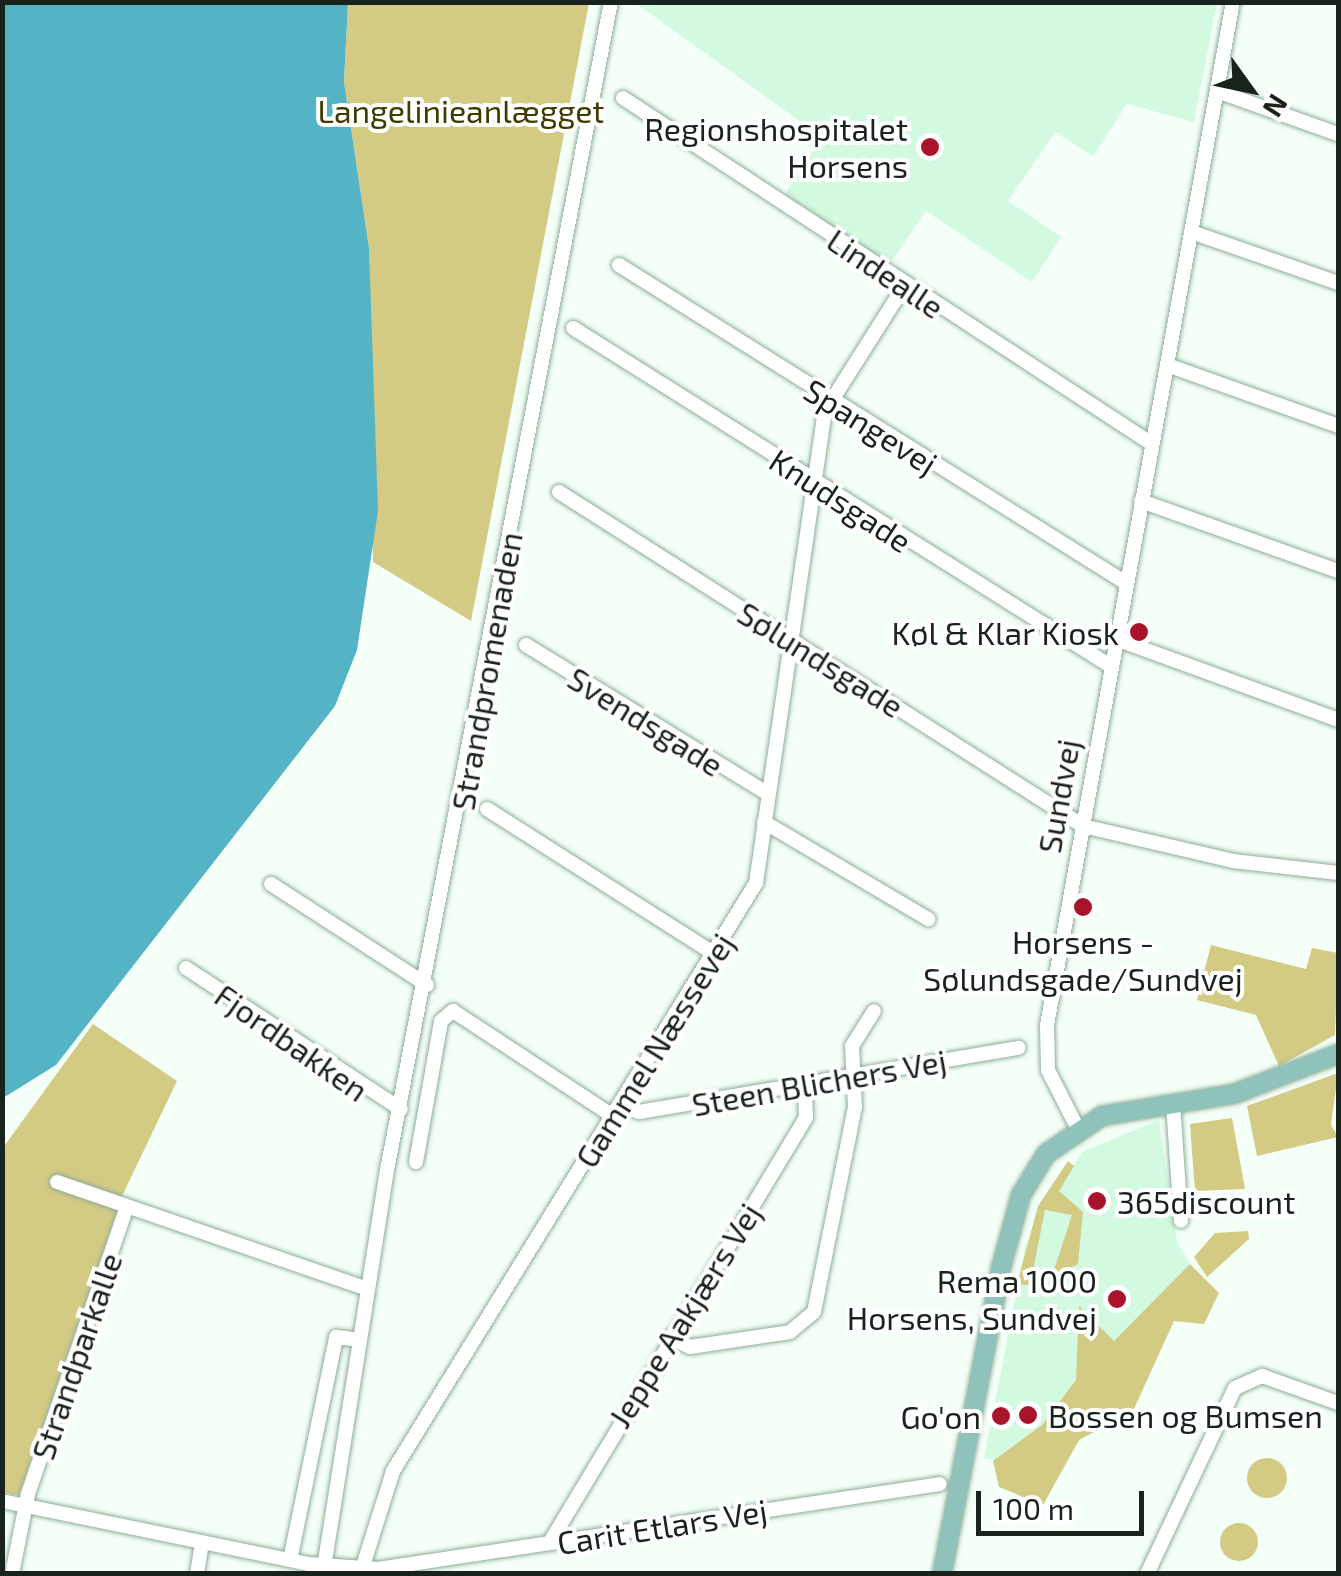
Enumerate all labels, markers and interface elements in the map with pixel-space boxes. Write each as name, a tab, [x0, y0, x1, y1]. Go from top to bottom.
north arrow	[1201, 40, 1301, 140]
text: N	[1256, 89, 1296, 124]
park label: Langelinieanlægget	[317, 91, 605, 129]
place label: Regionshospitalet Horsens	[644, 110, 908, 185]
marker: Regionshospitalet Horsens	[917, 134, 943, 160]
street label: Lindealle	[820, 220, 952, 326]
street label: Spangevej	[797, 370, 945, 482]
street label: Knudsgade	[763, 440, 919, 560]
street label: Strandpromenaden	[443, 529, 529, 813]
street label: Sølundsgade	[731, 593, 911, 725]
place label: Køl & Klar Kiosk	[890, 613, 1119, 651]
marker: Køl & Klar Kiosk	[1128, 621, 1150, 643]
street label: Svendsgade	[561, 658, 731, 784]
street label: Sundvej	[1029, 736, 1087, 856]
marker: Horsens - Sølundsgade/Sundvej	[1072, 896, 1094, 918]
place label: Horsens - Sølundsgade/Sundvej	[923, 923, 1243, 998]
street label: Gammel Næssevej	[566, 926, 742, 1174]
street label: Fjordbakken	[208, 975, 376, 1109]
street label: Steen Blichers Vej	[688, 1041, 950, 1123]
place label: 365discount	[1117, 1182, 1295, 1220]
marker: 365discount	[1086, 1190, 1108, 1212]
street label: Jeppe Aakjærs Vej	[599, 1195, 769, 1435]
street label: Strandparkalle	[23, 1247, 129, 1465]
place label: Rema 1000 Horsens, Sundvej	[847, 1262, 1097, 1337]
marker: Rema 1000 Horsens, Sundvej	[1106, 1288, 1128, 1310]
place label: Bossen og Bumsen	[1048, 1396, 1323, 1434]
place label: Go'on	[900, 1397, 981, 1435]
marker: Bossen og Bumsen	[1017, 1404, 1039, 1426]
marker: Go'on	[990, 1405, 1012, 1427]
scale bar	[981, 1471, 1148, 1533]
street label: Carit Etlars Vej	[554, 1490, 770, 1562]
text: 100 m	[993, 1490, 1074, 1526]

